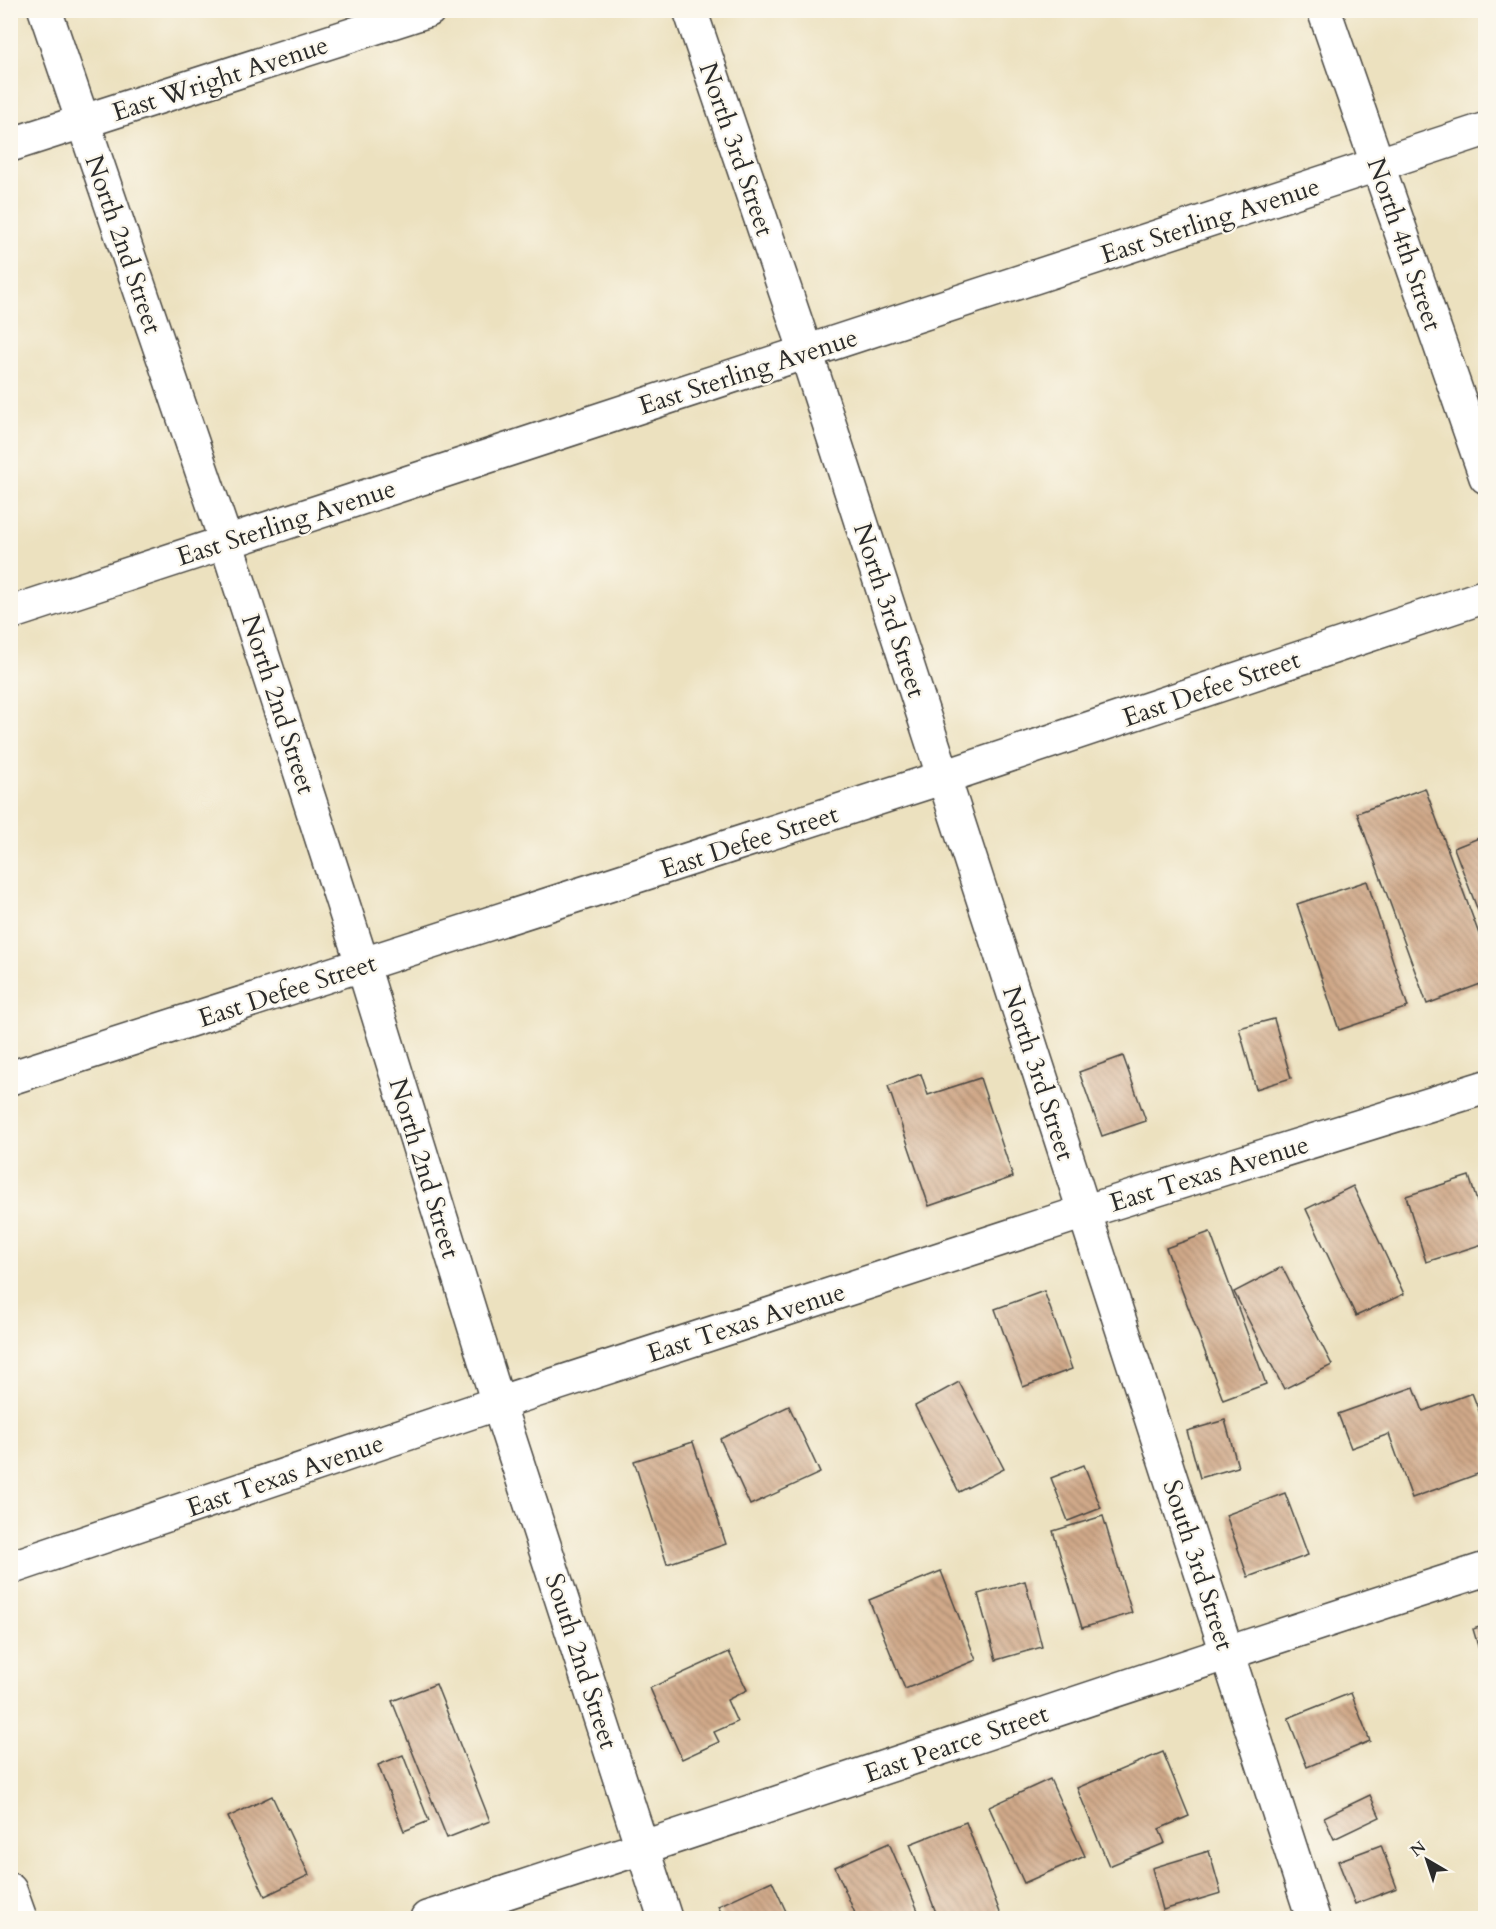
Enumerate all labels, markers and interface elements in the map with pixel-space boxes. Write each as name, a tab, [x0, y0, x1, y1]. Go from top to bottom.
street label: East Wright Avenue	[108, 27, 333, 130]
street label: North 3rd Street	[690, 58, 783, 241]
street label: North 2nd Street	[77, 150, 170, 338]
street label: North 4th Street	[1359, 153, 1450, 335]
street label: East Sterling Avenue	[1096, 169, 1324, 272]
street label: East Sterling Avenue	[634, 320, 862, 423]
street label: East Sterling Avenue	[172, 471, 400, 574]
street label: North 3rd Street	[845, 519, 934, 702]
street label: North 2nd Street	[233, 610, 324, 798]
street label: East Defee Street	[1118, 642, 1304, 735]
street label: East Defee Street	[656, 796, 843, 887]
street label: East Defee Street	[194, 945, 381, 1036]
street label: North 3rd Street	[994, 982, 1083, 1165]
street label: North 2nd Street	[381, 1074, 469, 1263]
street label: East Texas Avenue	[1105, 1127, 1313, 1220]
street label: East Texas Avenue	[643, 1274, 850, 1371]
street label: East Texas Avenue	[182, 1425, 388, 1526]
street label: South 3rd Street	[1155, 1476, 1243, 1655]
street label: South 2nd Street	[537, 1569, 626, 1753]
street label: East Pearce Street	[860, 1696, 1053, 1791]
north arrow	[1397, 1830, 1457, 1890]
text: N	[1406, 1836, 1431, 1862]

